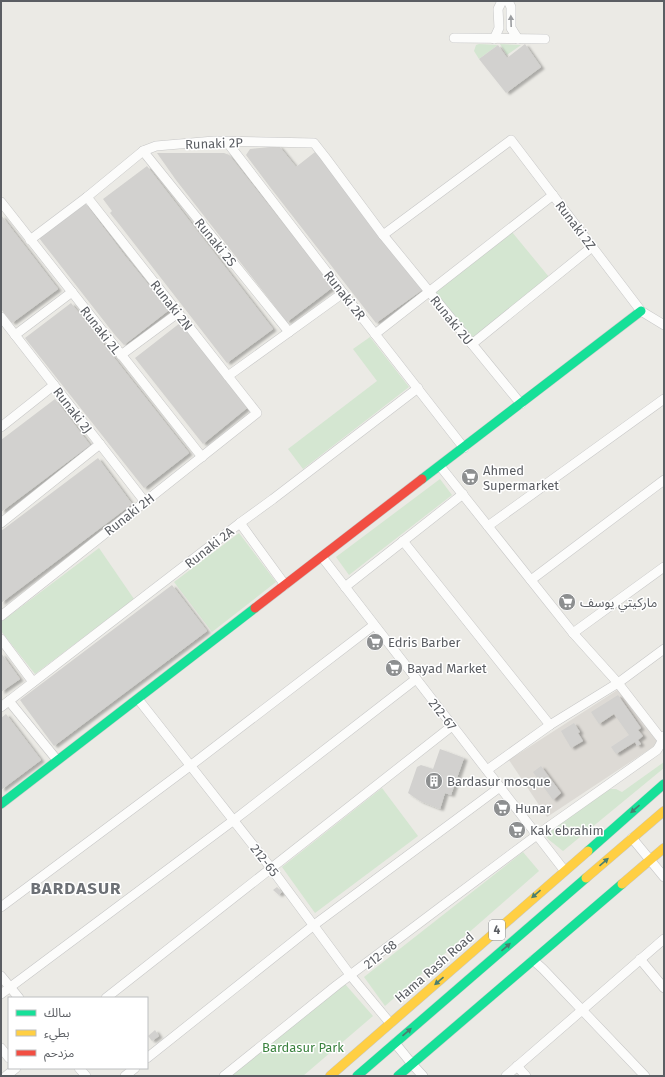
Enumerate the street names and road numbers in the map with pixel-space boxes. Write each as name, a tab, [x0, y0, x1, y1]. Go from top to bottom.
street label: Runaki 2P	[185, 135, 244, 152]
street label: Runaki 2Z	[552, 198, 599, 253]
street label: Runaki 2S	[192, 215, 240, 269]
street label: Runaki 2R	[321, 268, 369, 323]
street label: Runaki 2N	[147, 277, 196, 333]
street label: Runaki 2U	[427, 293, 476, 348]
street label: Runaki 2L	[77, 303, 124, 358]
street label: Runaki 2J	[50, 384, 95, 436]
street label: Runaki 2H	[101, 490, 157, 539]
street label: Runaki 2A	[182, 523, 237, 571]
street label: 212-67	[426, 696, 460, 733]
street label: 212-65	[247, 841, 282, 879]
road number: 4	[489, 920, 505, 940]
street label: Hama Rash Road	[392, 929, 477, 1006]
street label: 212-68	[361, 937, 400, 972]

